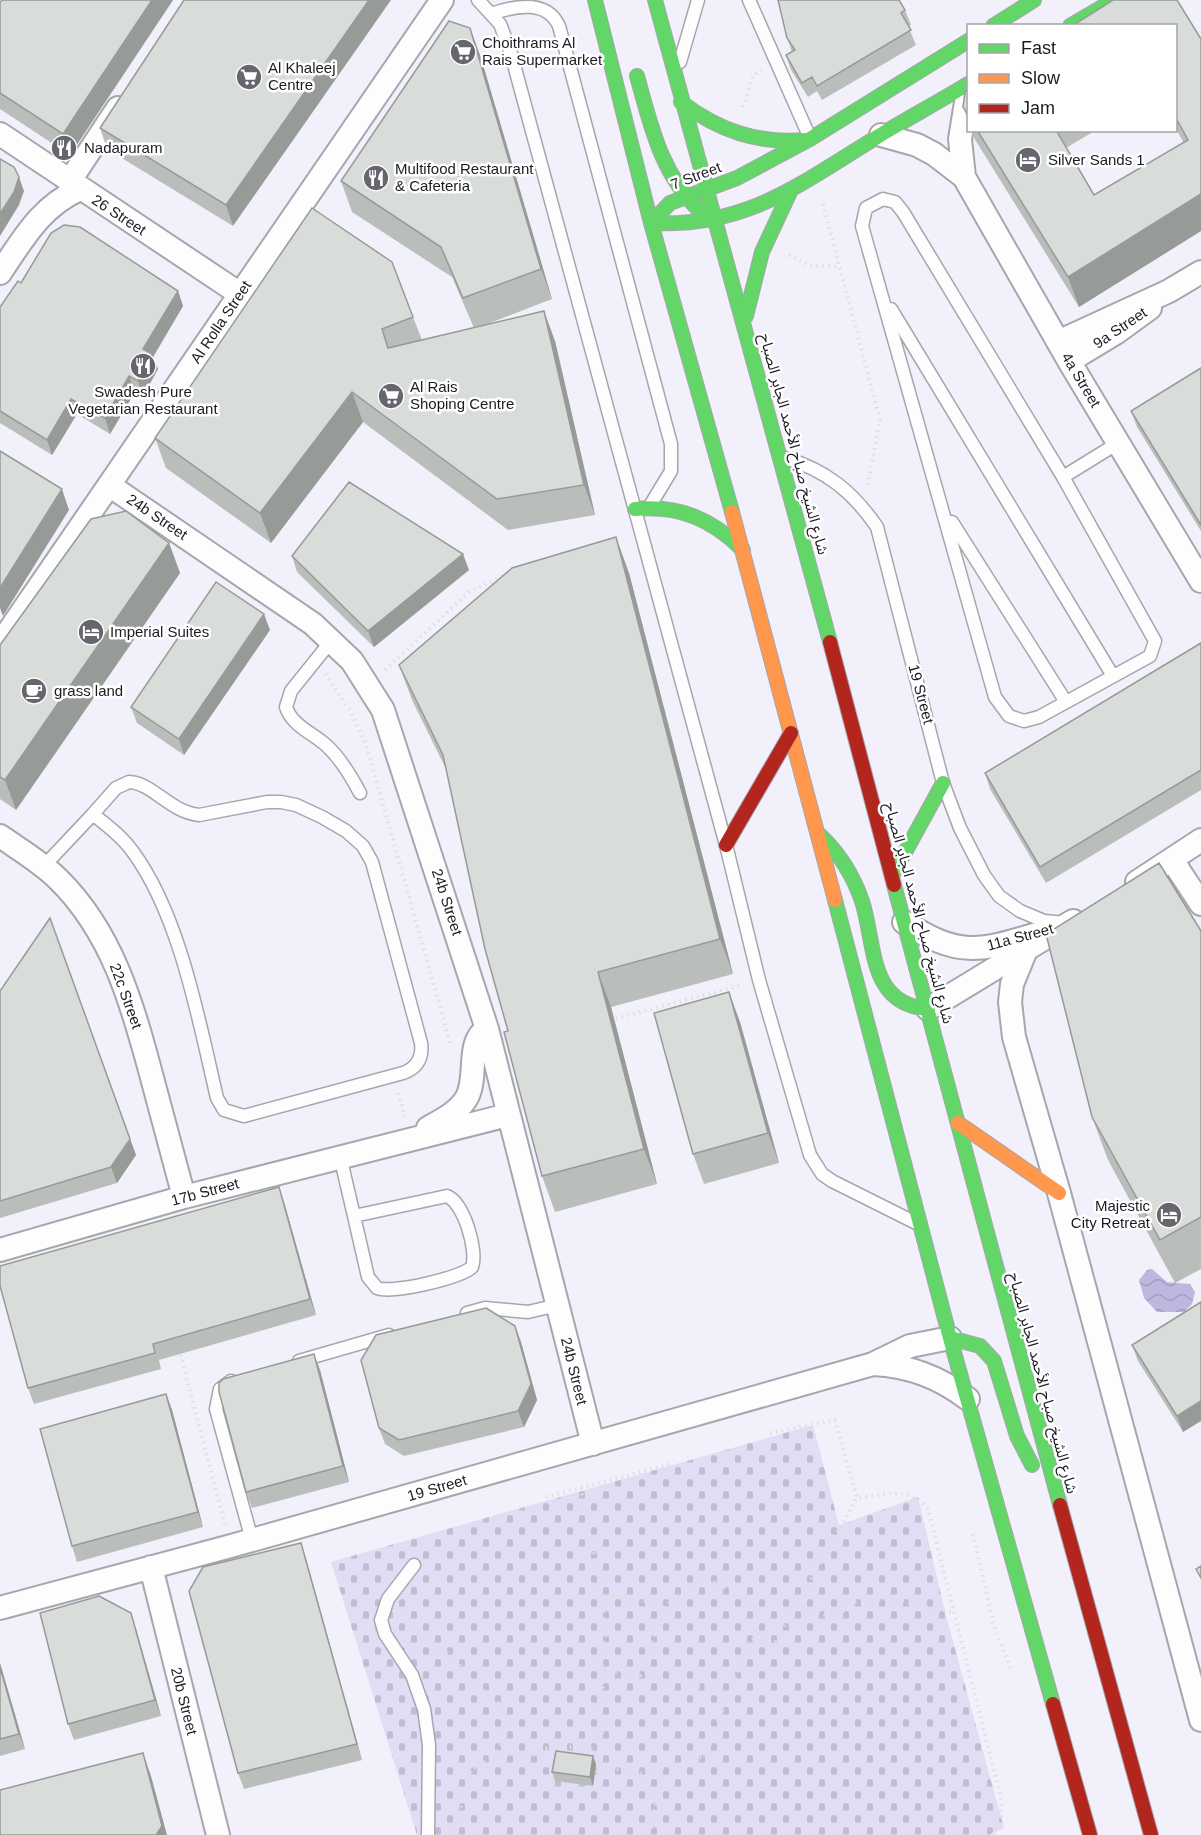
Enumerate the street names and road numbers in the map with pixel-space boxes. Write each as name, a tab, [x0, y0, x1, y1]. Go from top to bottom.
street label: 7 Street	[668, 158, 724, 193]
street label: 26 Street	[89, 191, 150, 239]
street label: Al Rolla Street	[187, 277, 255, 366]
street label: 9a Street	[1090, 303, 1150, 352]
street label: شارع الشيخ صباح الأحمد الجابر الصباح	[753, 331, 832, 558]
street label: 4a Street	[1058, 349, 1105, 411]
street label: 24b Street	[124, 490, 191, 543]
street label: 19 Street	[905, 662, 938, 726]
street label: شارع الشيخ صباح الأحمد الجابر الصباح	[878, 800, 957, 1027]
street label: 24b Street	[429, 866, 467, 938]
street label: 11a Street	[985, 919, 1056, 954]
street label: 22c Street	[107, 961, 146, 1032]
street label: 17b Street	[169, 1174, 241, 1209]
street label: شارع الشيخ صباح الأحمد الجابر الصباح	[1002, 1270, 1081, 1497]
street label: 24b Street	[558, 1335, 591, 1407]
street label: 19 Street	[405, 1471, 469, 1504]
street label: 20b Street	[168, 1665, 201, 1737]

